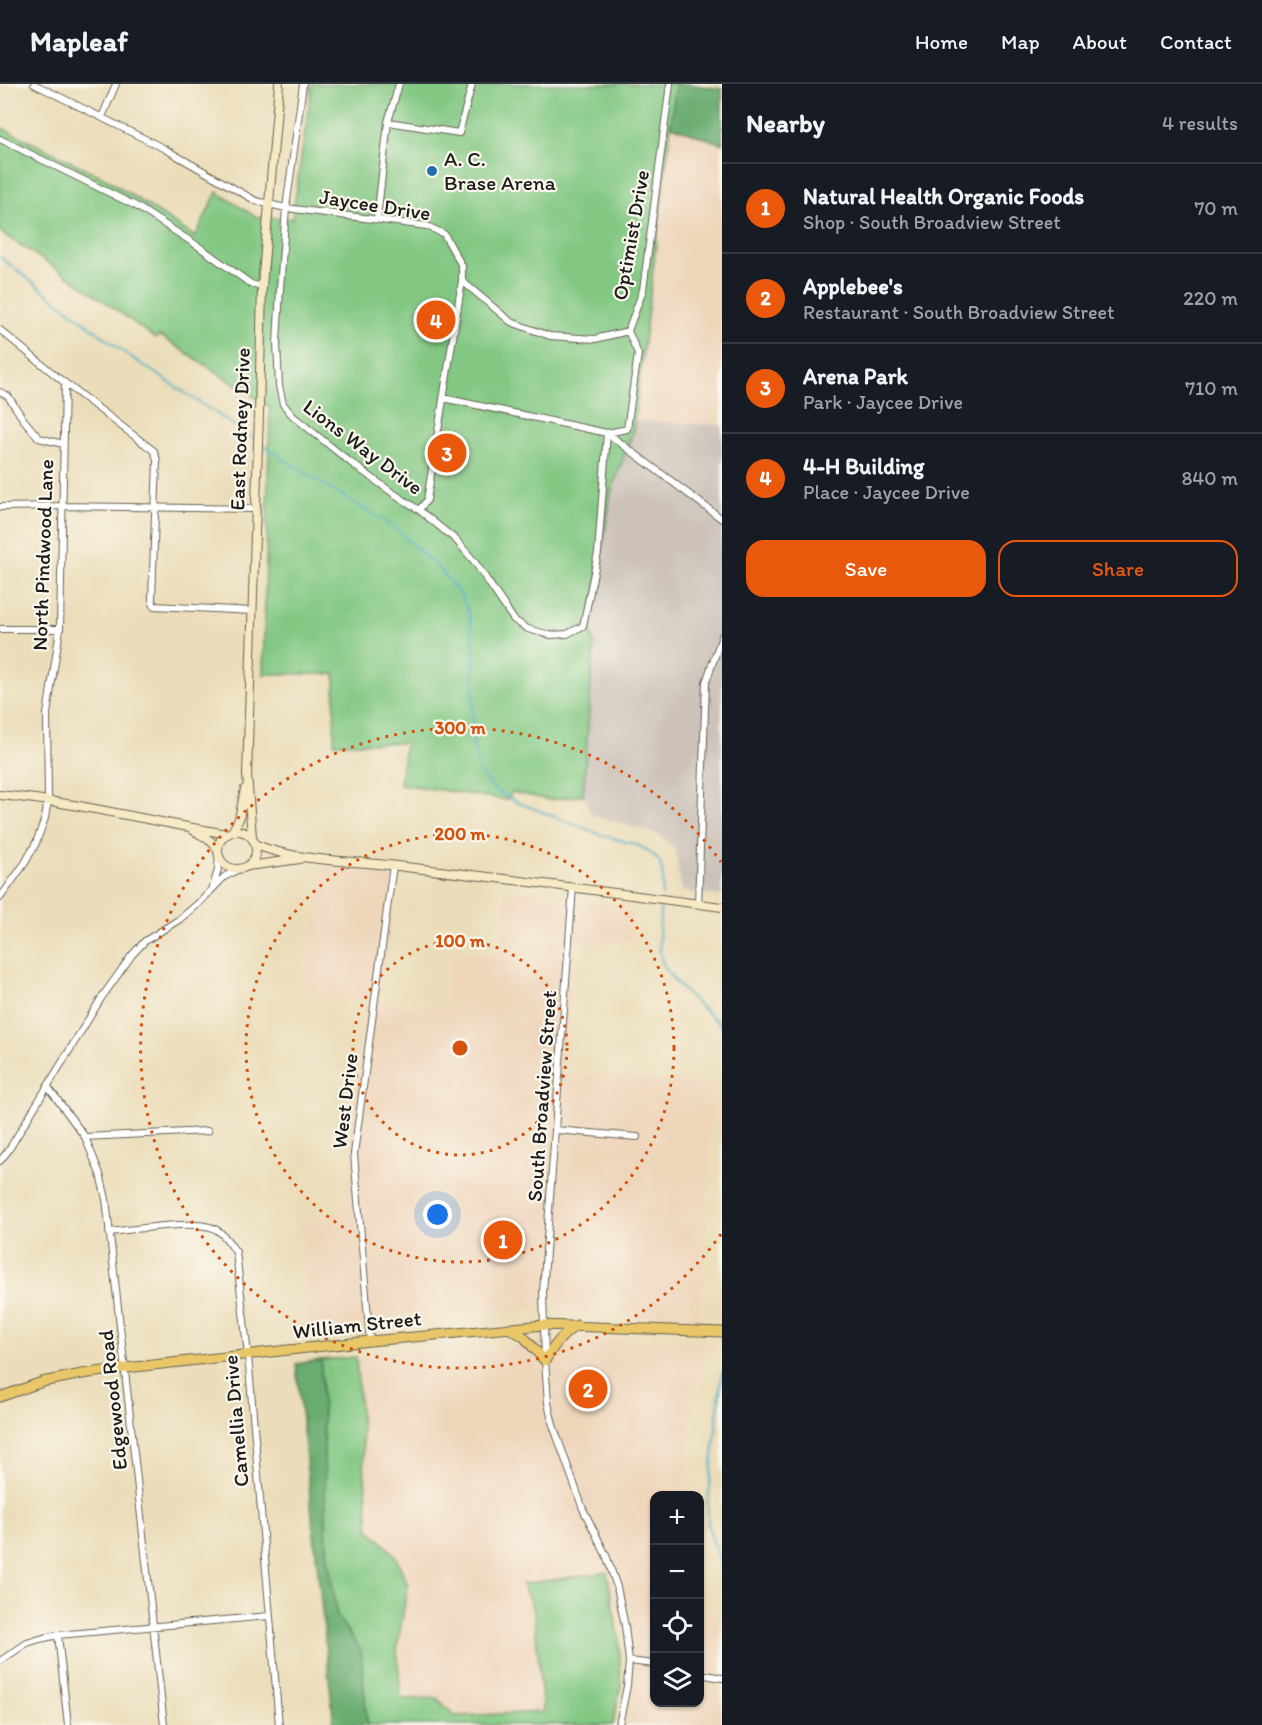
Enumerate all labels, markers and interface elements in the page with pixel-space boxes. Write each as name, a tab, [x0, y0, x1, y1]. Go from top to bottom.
text: Mapleaf	[30, 24, 128, 58]
text: Home	[915, 29, 968, 54]
text: Map	[1001, 29, 1040, 54]
text: About	[1073, 29, 1127, 54]
text: Contact	[1160, 29, 1232, 54]
text: Nearby	[746, 107, 825, 139]
text: 4 results	[1162, 111, 1238, 135]
place label: A. C. Brase Arena	[444, 146, 556, 195]
marker: A. C. Brase Arena	[425, 164, 439, 178]
street label: Optimist Drive	[607, 168, 654, 302]
street label: Jaycee Drive	[318, 183, 432, 226]
text: Natural Health Organic Foods	[803, 183, 1084, 210]
text: 1	[761, 196, 770, 220]
text: 70 m	[1194, 196, 1238, 220]
text: Shop · South Broadview Street	[803, 210, 1061, 234]
text: Applebee's	[803, 273, 903, 300]
text: 2	[760, 286, 771, 310]
text: 220 m	[1183, 286, 1238, 310]
pin: 4	[416, 298, 456, 342]
text: Restaurant · South Broadview Street	[803, 300, 1115, 324]
street label: East Rodney Drive	[224, 347, 255, 511]
text: Arena Park	[803, 363, 908, 390]
text: 3	[760, 376, 771, 400]
text: 710 m	[1185, 376, 1238, 400]
text: Park · Jaycee Drive	[803, 390, 963, 414]
street label: Lions Way Drive	[299, 393, 428, 500]
pin: 3	[428, 430, 466, 476]
text: 4-H Building	[803, 453, 924, 480]
street label: North Pindwood Lane	[27, 459, 58, 651]
text: 4	[759, 466, 772, 490]
text: 840 m	[1181, 466, 1238, 490]
text: Place · Jaycee Drive	[803, 480, 970, 504]
button: Save	[746, 540, 986, 597]
button: Share	[998, 540, 1238, 597]
text: 300 m	[434, 717, 486, 739]
text: 200 m	[435, 823, 486, 845]
text: 100 m	[435, 930, 486, 952]
street label: South Broadview Street	[522, 989, 561, 1203]
centre of rings	[450, 1038, 470, 1058]
street label: West Drive	[326, 1052, 363, 1150]
your location	[423, 1200, 452, 1229]
pin: 1	[484, 1218, 522, 1262]
street label: William Street	[291, 1305, 423, 1344]
street label: Edgewood Road	[93, 1329, 132, 1471]
street label: Camellia Drive	[217, 1354, 254, 1488]
pin: 2	[568, 1366, 608, 1412]
map controls	[650, 1491, 704, 1707]
button: +	[650, 1491, 704, 1545]
button: −	[650, 1545, 704, 1599]
button: locate	[650, 1599, 704, 1653]
button: layers	[650, 1653, 704, 1707]

